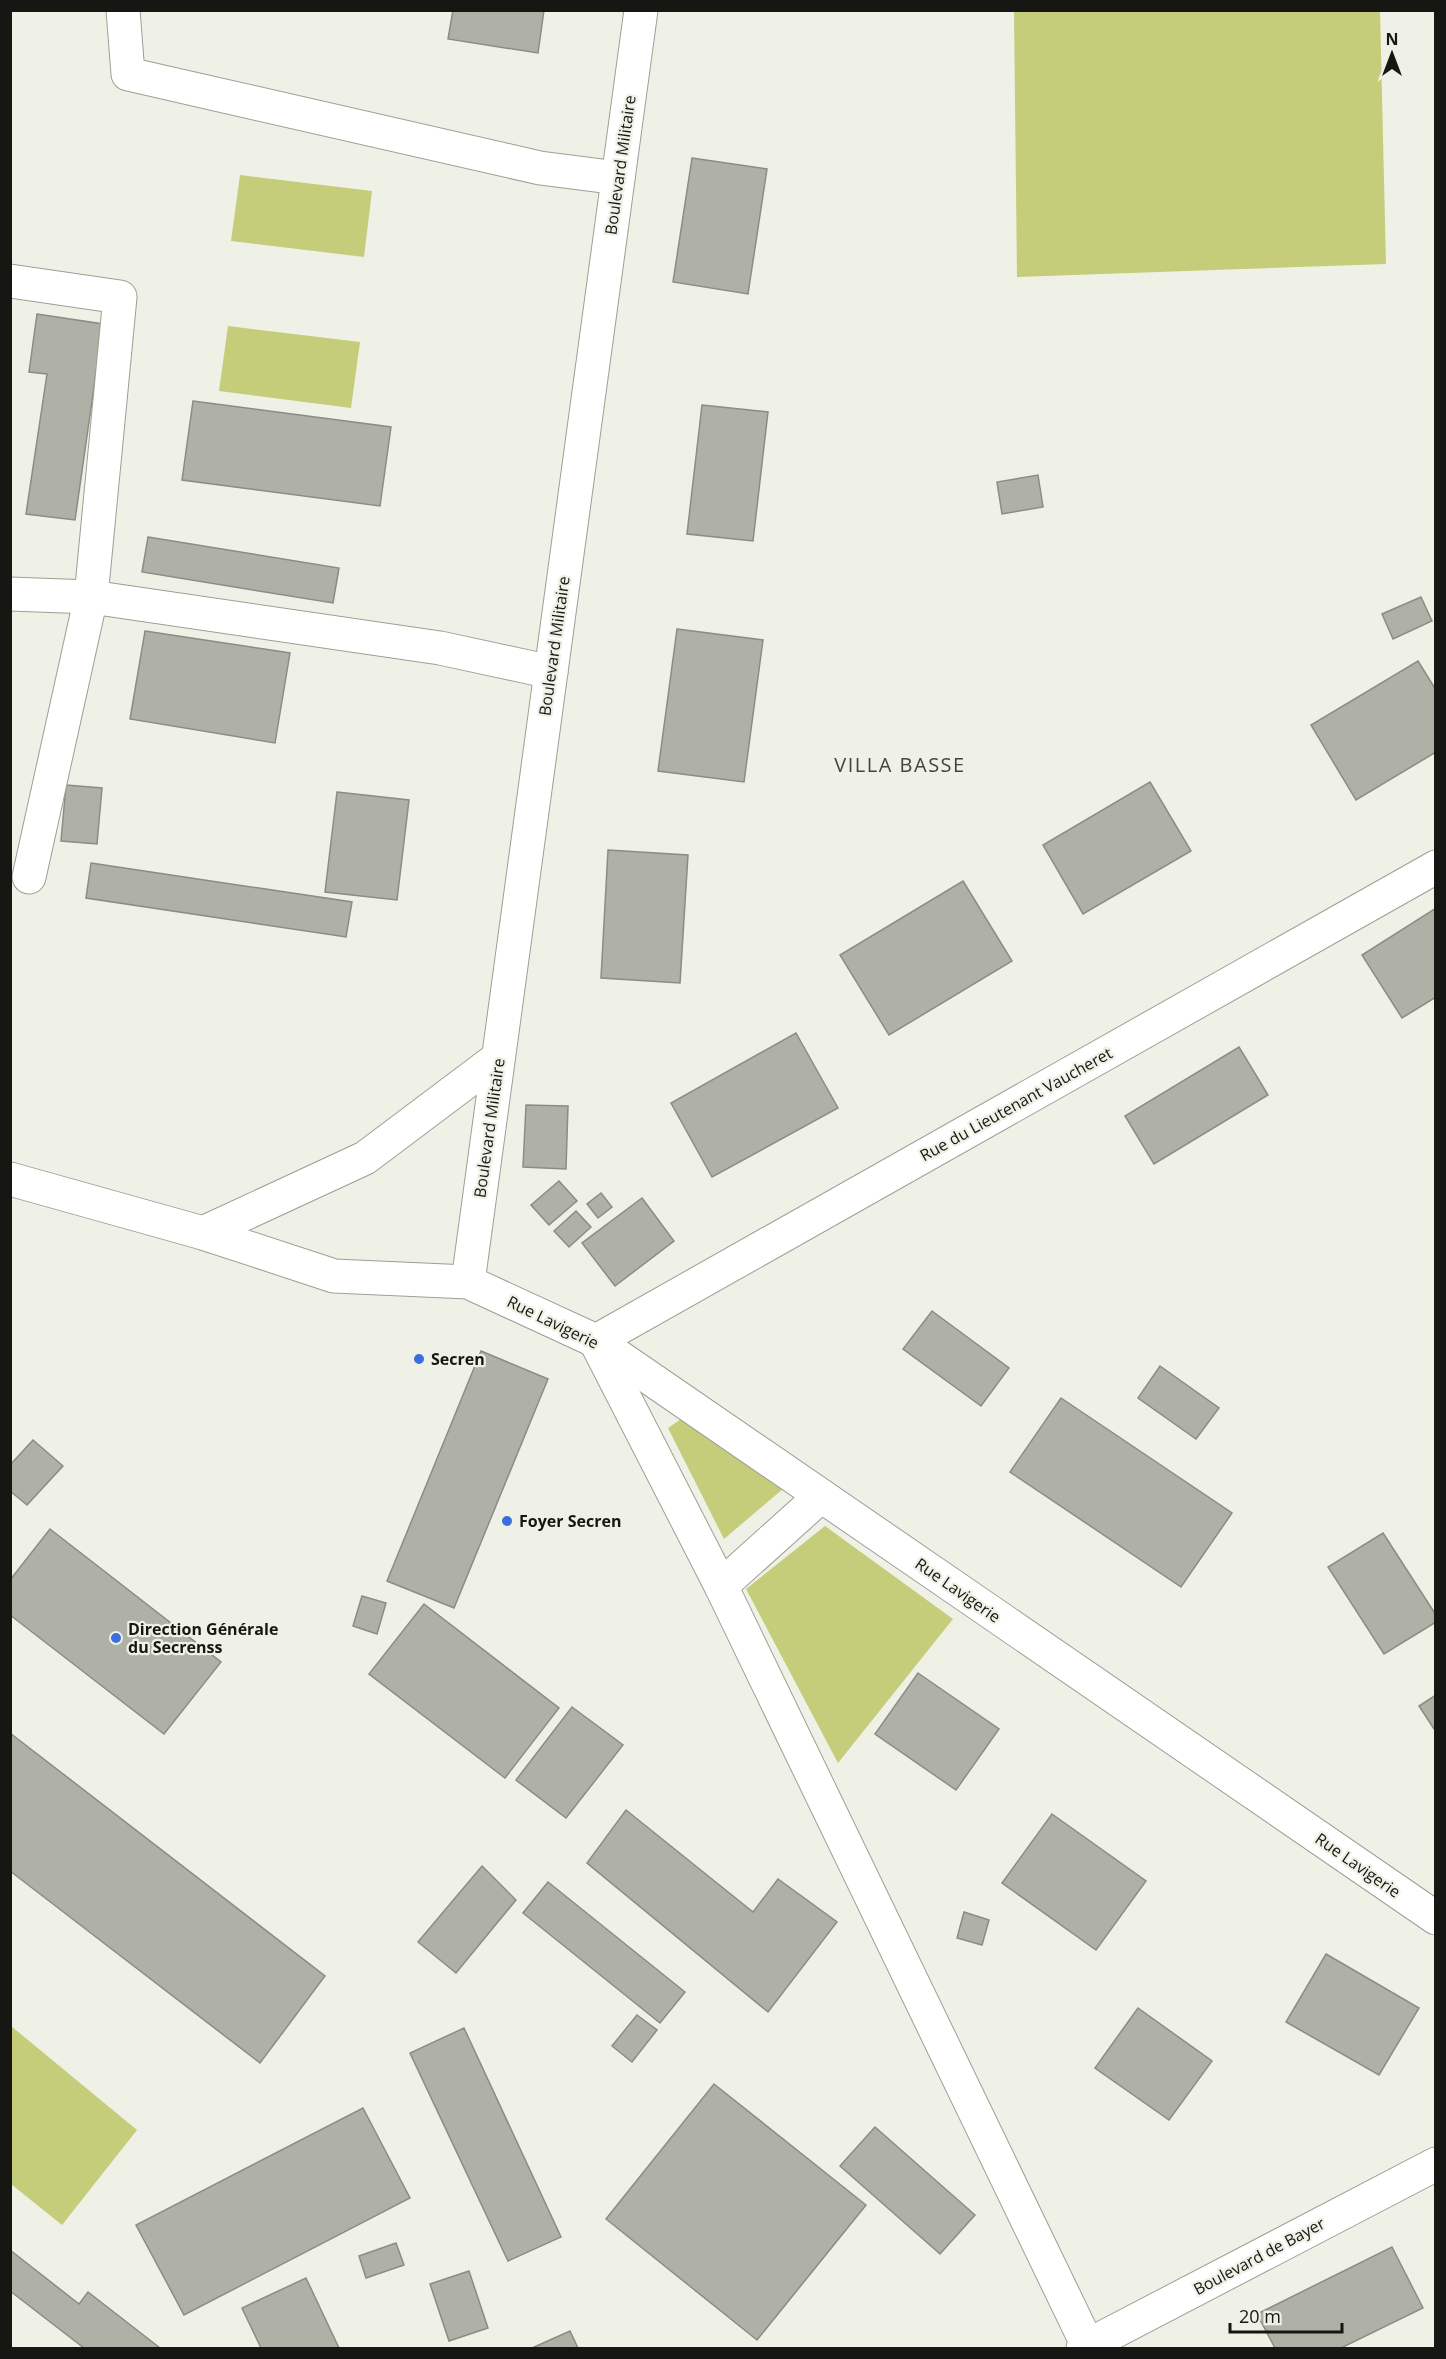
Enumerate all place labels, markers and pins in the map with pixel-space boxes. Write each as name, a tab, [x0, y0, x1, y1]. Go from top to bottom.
place label: Secren	[431, 1348, 485, 1370]
marker: Secren	[412, 1352, 426, 1366]
place label: Foyer Secren	[519, 1510, 621, 1532]
marker: Foyer Secren	[500, 1514, 514, 1528]
place label: Direction Générale du Secrenss	[128, 1618, 278, 1658]
marker: Direction Générale du Secrenss	[109, 1631, 123, 1645]

